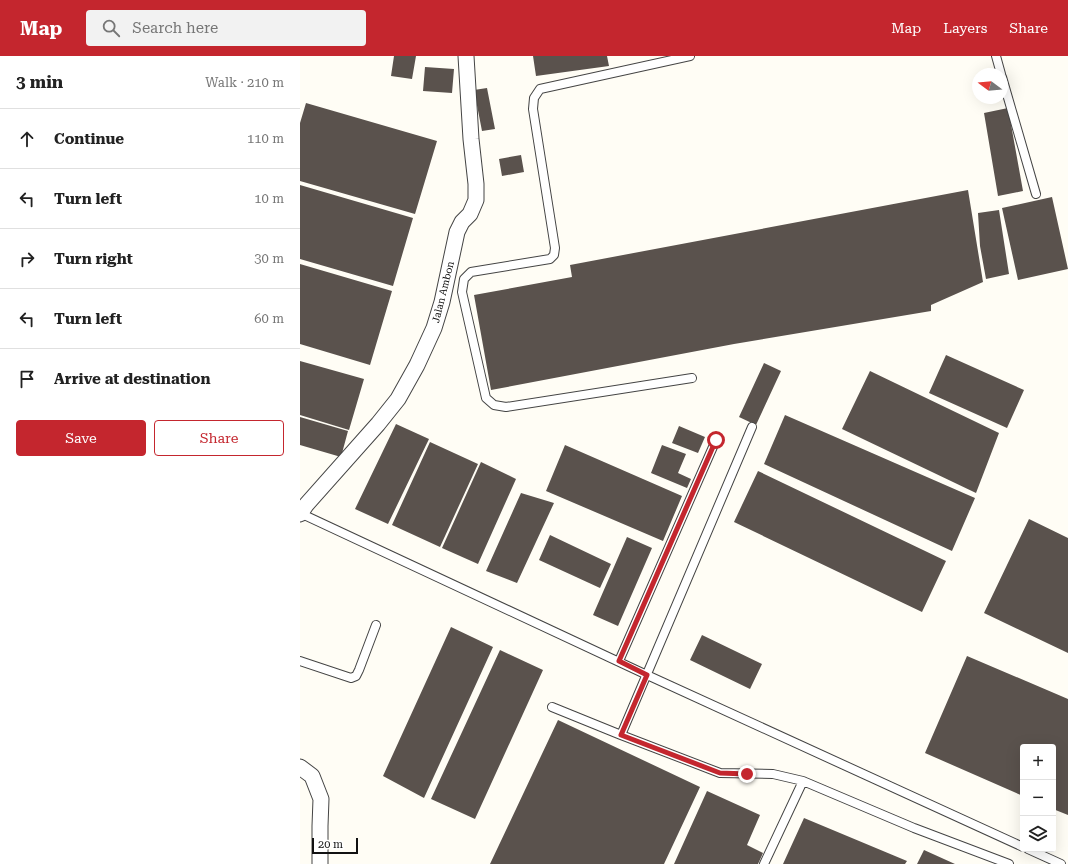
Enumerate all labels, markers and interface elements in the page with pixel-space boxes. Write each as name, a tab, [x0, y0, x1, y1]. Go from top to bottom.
search box	[86, 10, 366, 46]
text: Map	[20, 17, 62, 40]
icon: search	[100, 17, 122, 39]
text: Search here	[132, 19, 218, 37]
text: Map	[891, 20, 921, 36]
text: Layers	[943, 20, 987, 36]
text: Share	[1009, 20, 1048, 36]
north arrow	[972, 68, 1008, 104]
text: 3 min	[16, 72, 63, 92]
text: Walk · 210 m	[205, 75, 284, 90]
icon: ahead	[16, 128, 38, 150]
text: Continue	[54, 130, 124, 148]
text: 110 m	[247, 131, 284, 146]
icon: left	[16, 188, 38, 210]
text: Turn left	[54, 190, 122, 208]
text: 10 m	[254, 191, 284, 206]
icon: right	[16, 248, 38, 270]
text: Turn right	[54, 250, 133, 268]
text: 30 m	[254, 251, 284, 266]
street label: Jalan Ambon	[430, 259, 456, 324]
icon: left	[16, 308, 38, 330]
text: Turn left	[54, 310, 122, 328]
text: 60 m	[254, 311, 284, 326]
icon: arrive	[16, 368, 38, 390]
text: Arrive at destination	[54, 370, 210, 388]
button: Save	[16, 420, 146, 456]
button: Share	[154, 420, 284, 456]
route start	[707, 431, 725, 449]
map controls	[1020, 744, 1056, 852]
button: +	[1020, 744, 1056, 780]
route end	[738, 765, 756, 783]
button: −	[1020, 780, 1056, 816]
button: layers	[1020, 816, 1056, 852]
scale bar	[312, 836, 358, 855]
text: 20 m	[318, 838, 343, 851]

